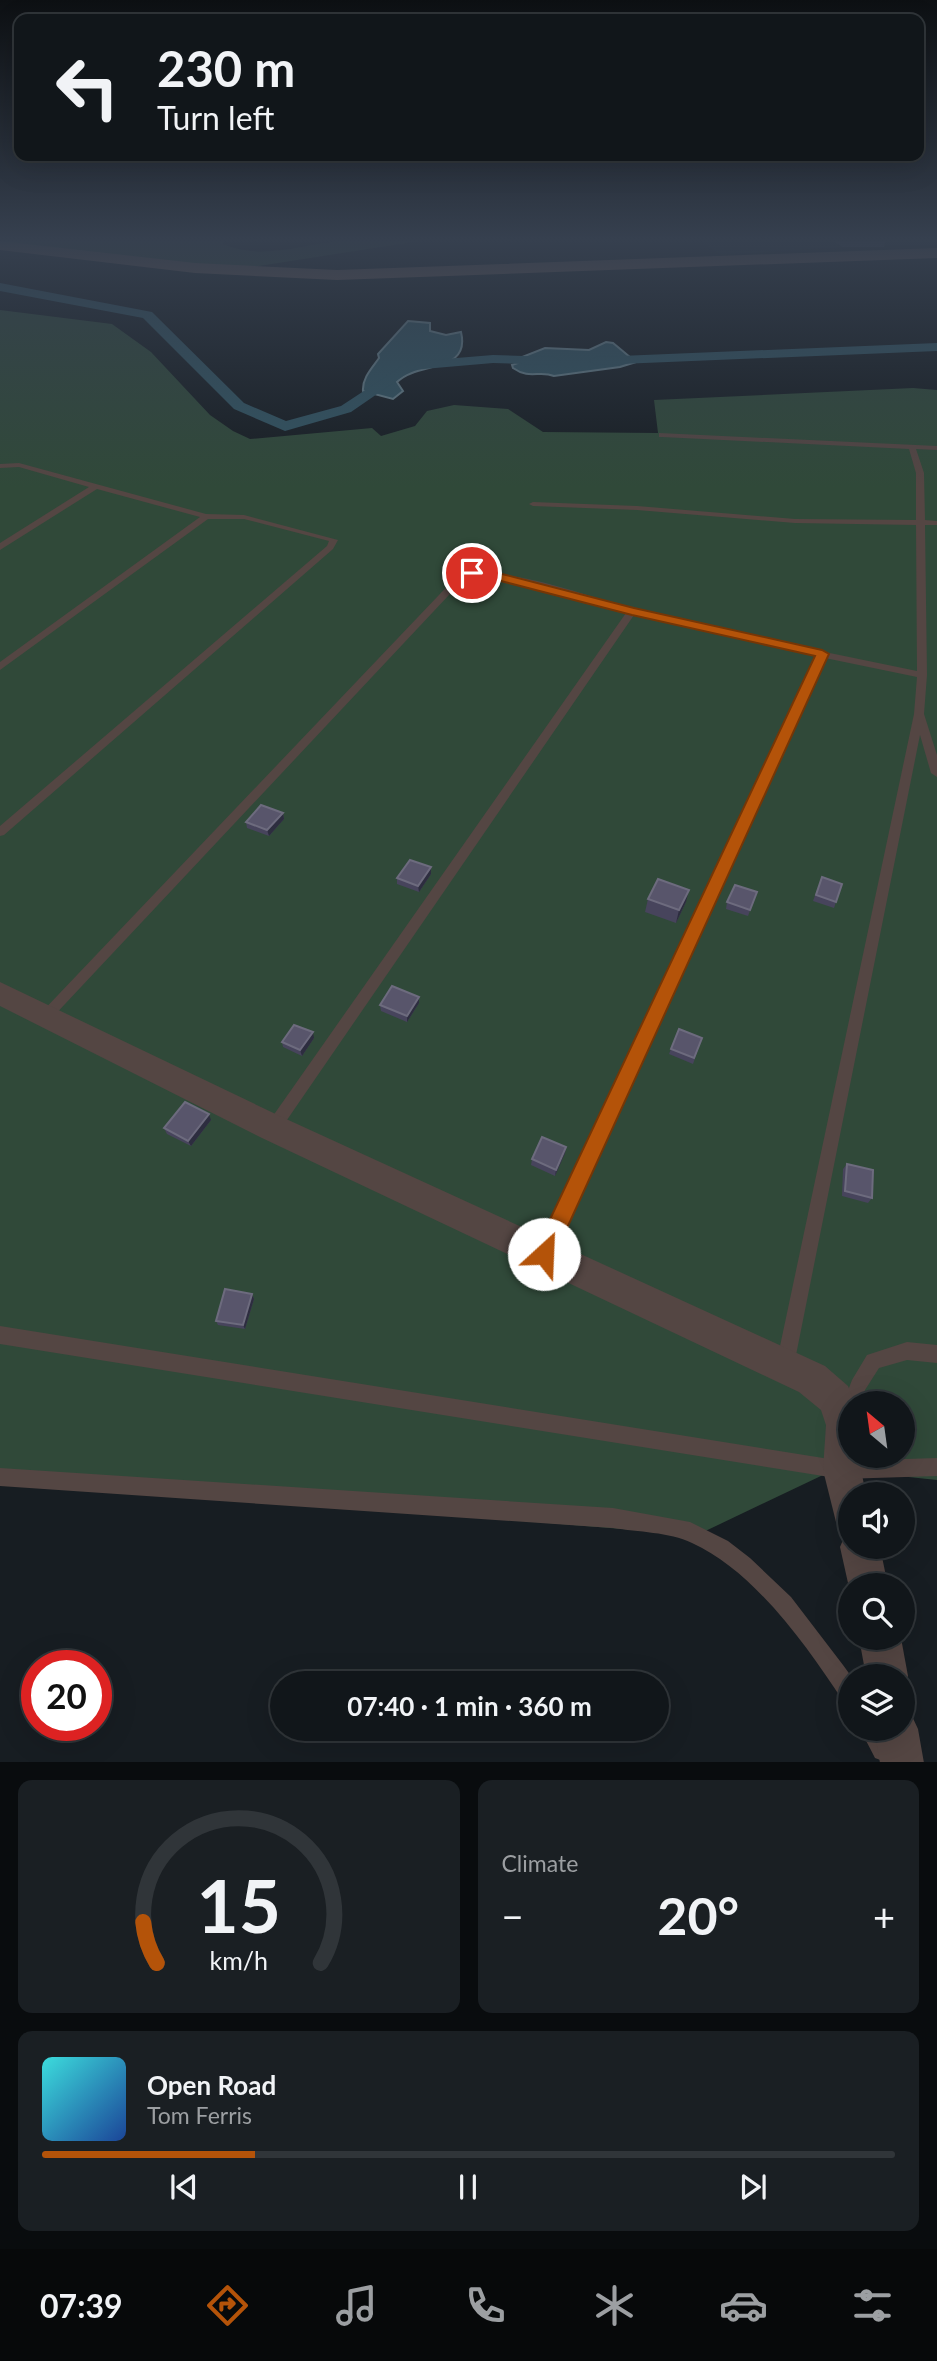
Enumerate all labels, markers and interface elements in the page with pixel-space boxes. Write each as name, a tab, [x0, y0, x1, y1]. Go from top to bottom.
text: 230 m	[157, 39, 295, 97]
icon: left	[42, 42, 133, 133]
text: Turn left	[157, 98, 274, 137]
pin	[442, 543, 502, 603]
icon: arrive	[453, 554, 491, 592]
position arrow	[507, 1217, 581, 1291]
north arrow	[838, 1391, 915, 1468]
map controls	[838, 1391, 915, 1741]
button: sound	[838, 1482, 915, 1559]
button: search	[838, 1573, 915, 1650]
speed limit sign: 20	[21, 1650, 112, 1741]
button: layers	[838, 1664, 915, 1741]
text: 07:40 · 1 min · 360 m	[347, 1690, 592, 1722]
text: Climate	[502, 1849, 578, 1877]
text: 15	[197, 1861, 281, 1949]
text: 20°	[657, 1884, 739, 1946]
text: −	[502, 1893, 524, 1939]
text: +	[873, 1893, 895, 1939]
text: km/h	[209, 1944, 268, 1974]
text: Open Road	[147, 2069, 276, 2101]
text: Tom Ferris	[147, 2101, 252, 2129]
icon: previous	[165, 2168, 203, 2206]
icon: pause	[449, 2168, 487, 2206]
icon: next	[734, 2168, 772, 2206]
icon: directions	[203, 2281, 252, 2330]
icon: music	[332, 2281, 381, 2330]
icon: phone	[461, 2281, 510, 2330]
icon: climate	[590, 2281, 639, 2330]
icon: car	[719, 2281, 768, 2330]
icon: filters	[848, 2281, 897, 2330]
text: 07:39	[40, 2286, 123, 2325]

